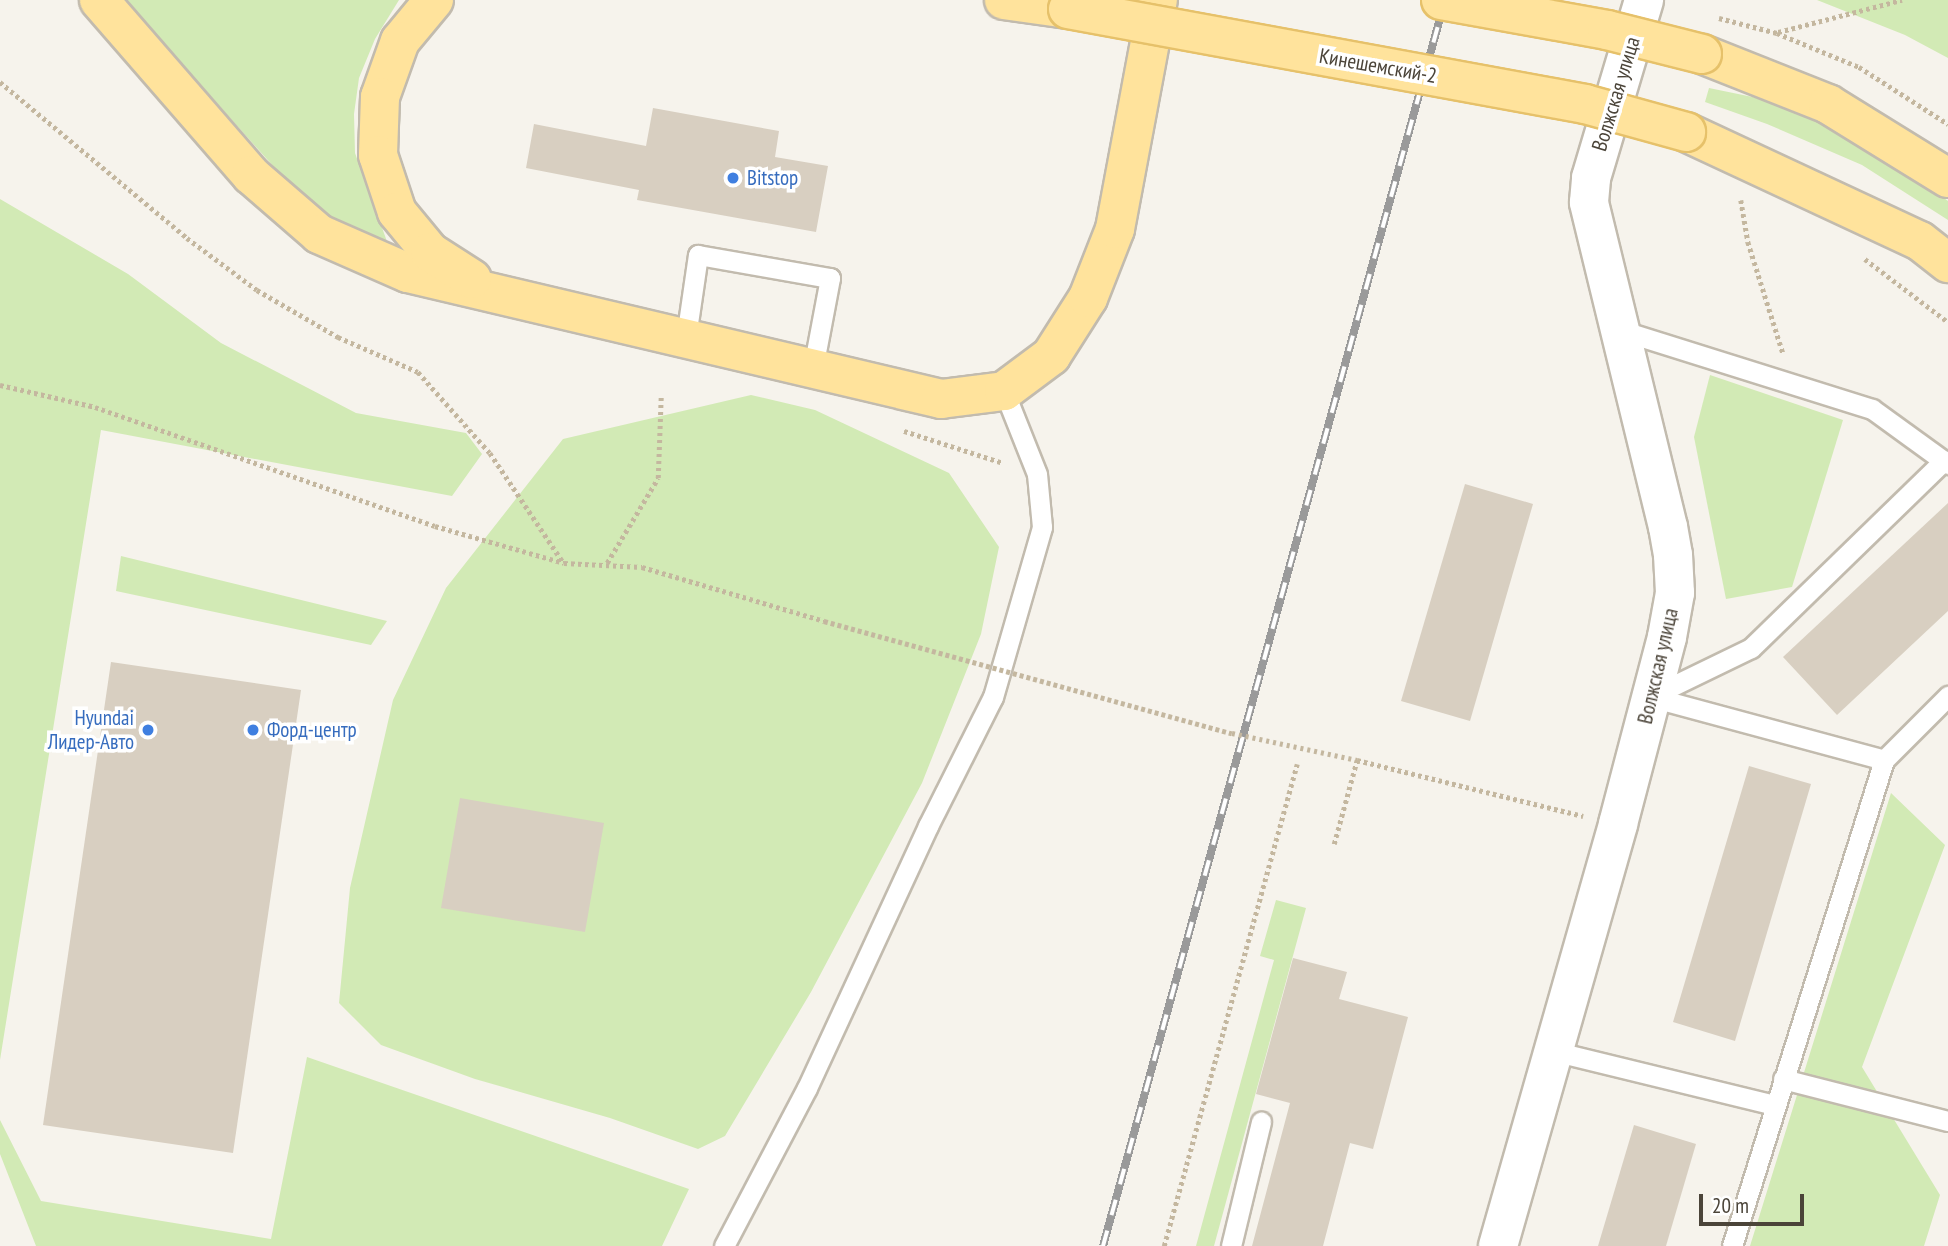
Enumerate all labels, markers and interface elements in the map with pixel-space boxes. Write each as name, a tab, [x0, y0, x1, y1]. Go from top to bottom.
street label: Волжская улица	[1587, 34, 1645, 154]
street label: Кинешемский-2	[1317, 43, 1439, 89]
place label: Bitstop	[747, 165, 798, 191]
marker: Bitstop	[725, 170, 741, 186]
street label: Волжская улица	[1632, 606, 1684, 726]
place label: Hyundai Лидер-Авто	[48, 705, 134, 755]
place label: Форд-центр	[267, 717, 357, 743]
marker: Hyundai Лидер-Авто	[140, 722, 156, 738]
marker: Форд-центр	[245, 722, 261, 738]
scale bar	[1703, 1180, 1808, 1224]
text: 20 m	[1712, 1192, 1749, 1219]

